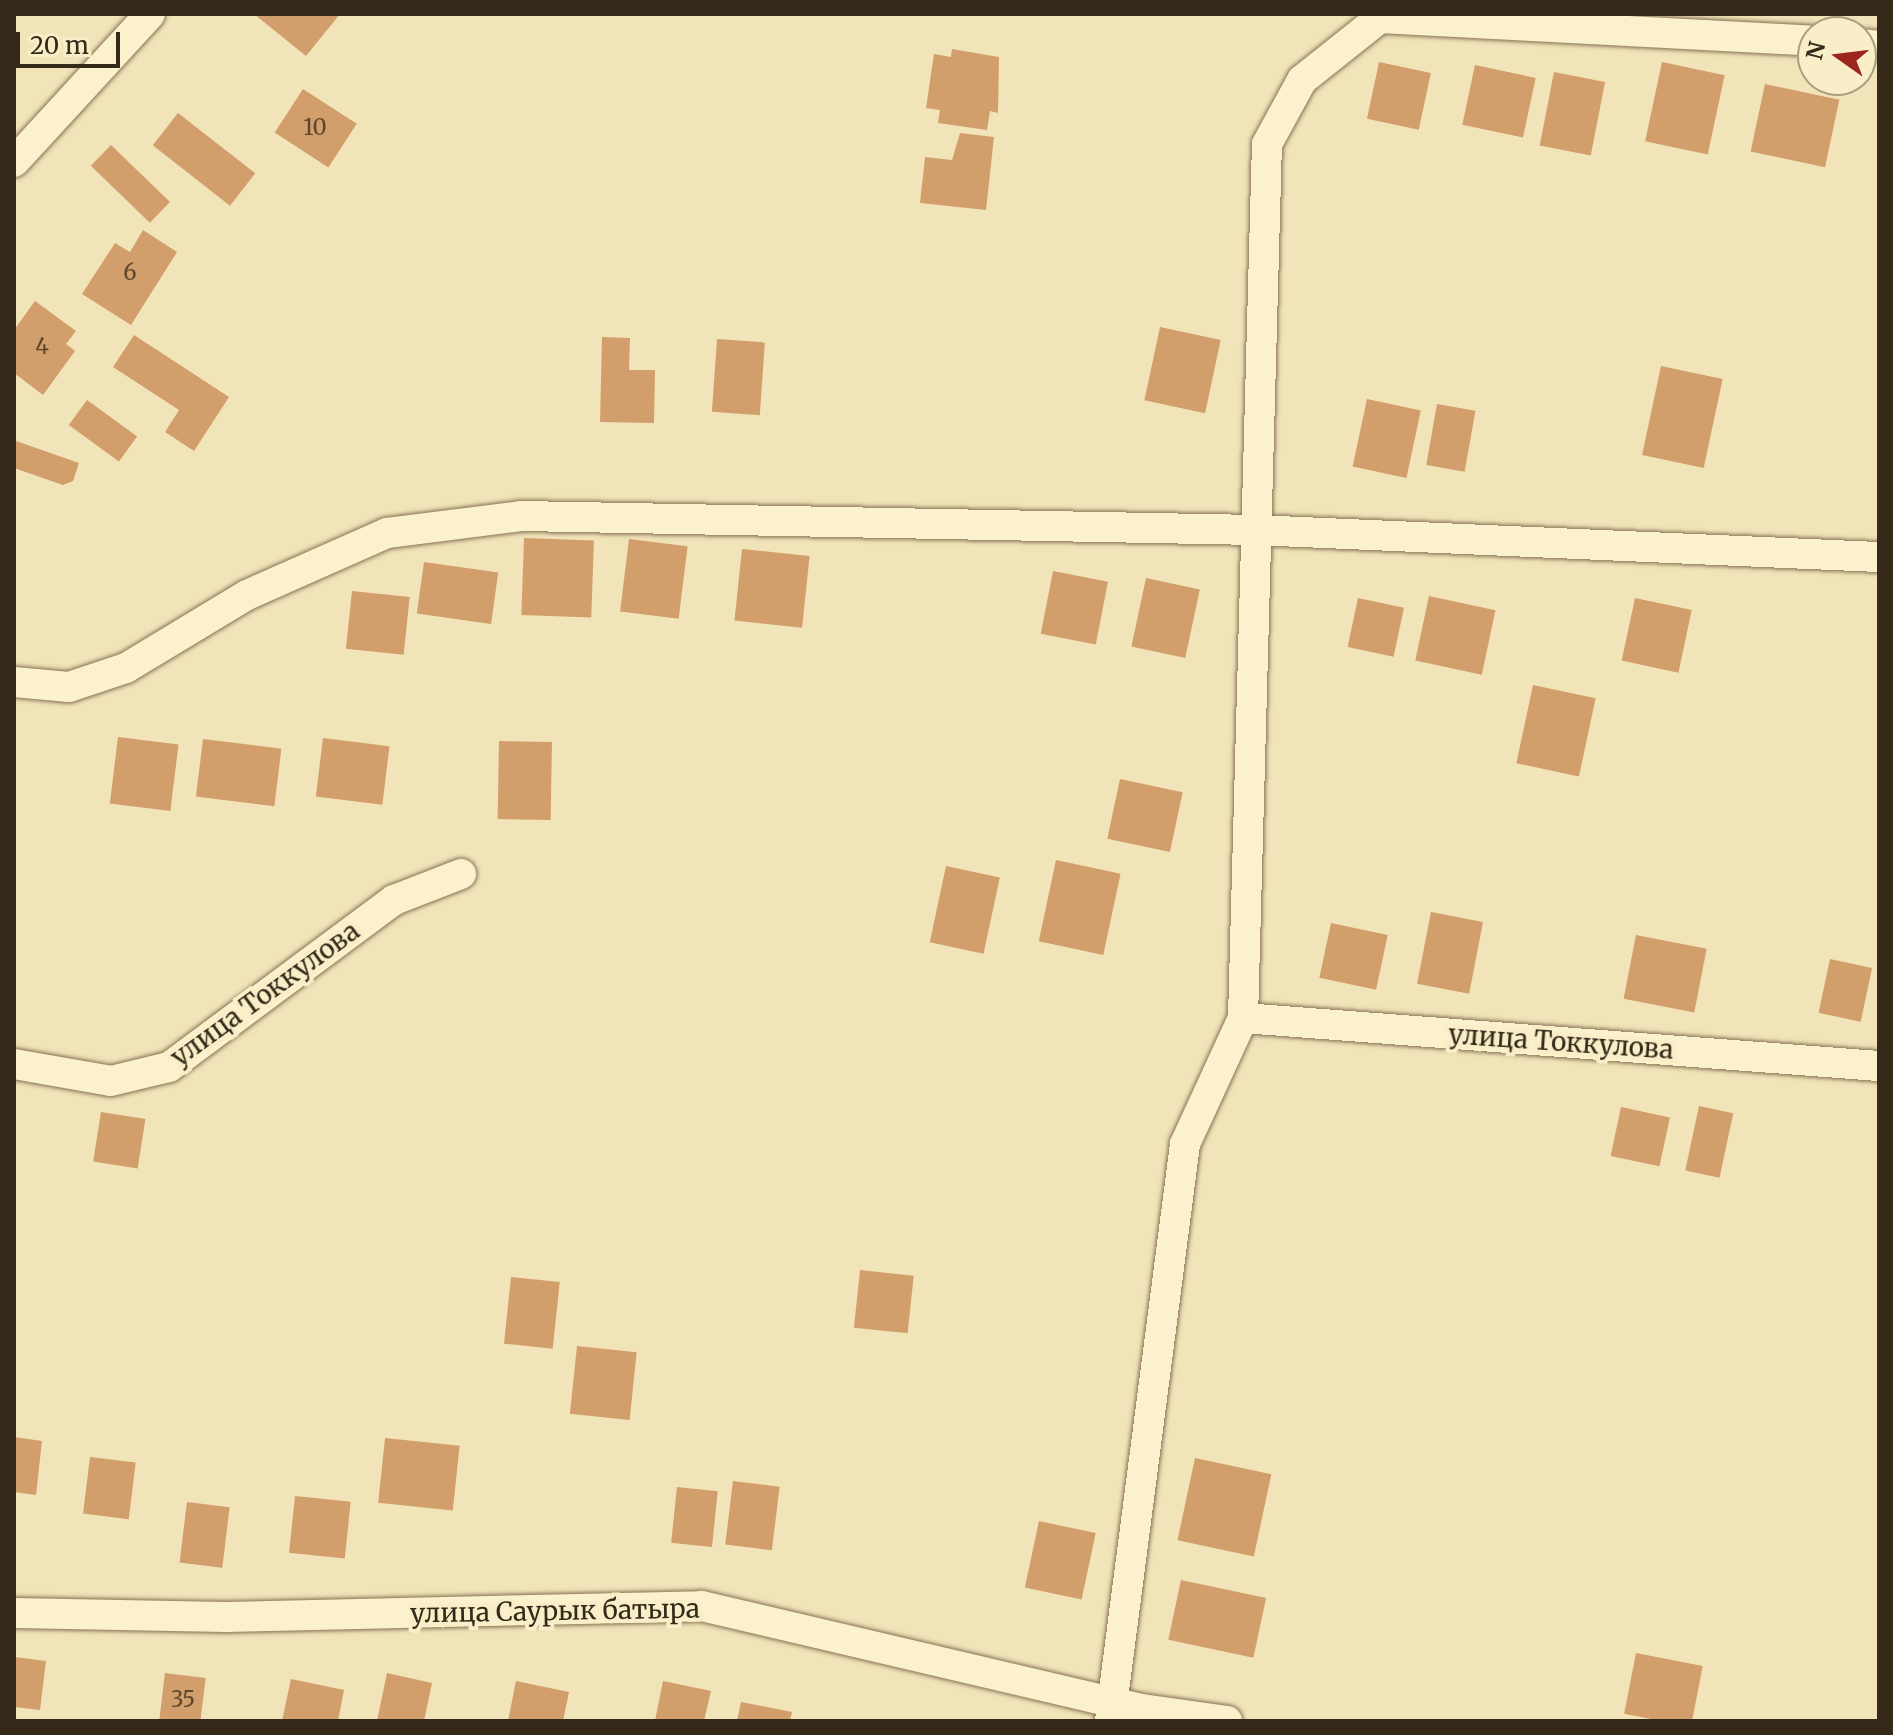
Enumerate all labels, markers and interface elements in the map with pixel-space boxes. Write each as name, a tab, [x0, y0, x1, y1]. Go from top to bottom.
scale bar	[20, 16, 124, 66]
north arrow	[1797, 16, 1877, 96]
text: 20 m	[30, 30, 89, 61]
text: N	[1800, 39, 1831, 63]
house number: 10	[303, 115, 327, 141]
house number: 6	[123, 260, 137, 286]
house number: 4	[35, 334, 49, 360]
street label: улица Токкулова	[165, 915, 365, 1073]
street label: улица Токкулова	[1447, 1019, 1675, 1065]
street label: улица Саурык батыра	[410, 1593, 700, 1629]
house number: 35	[171, 1687, 195, 1713]

